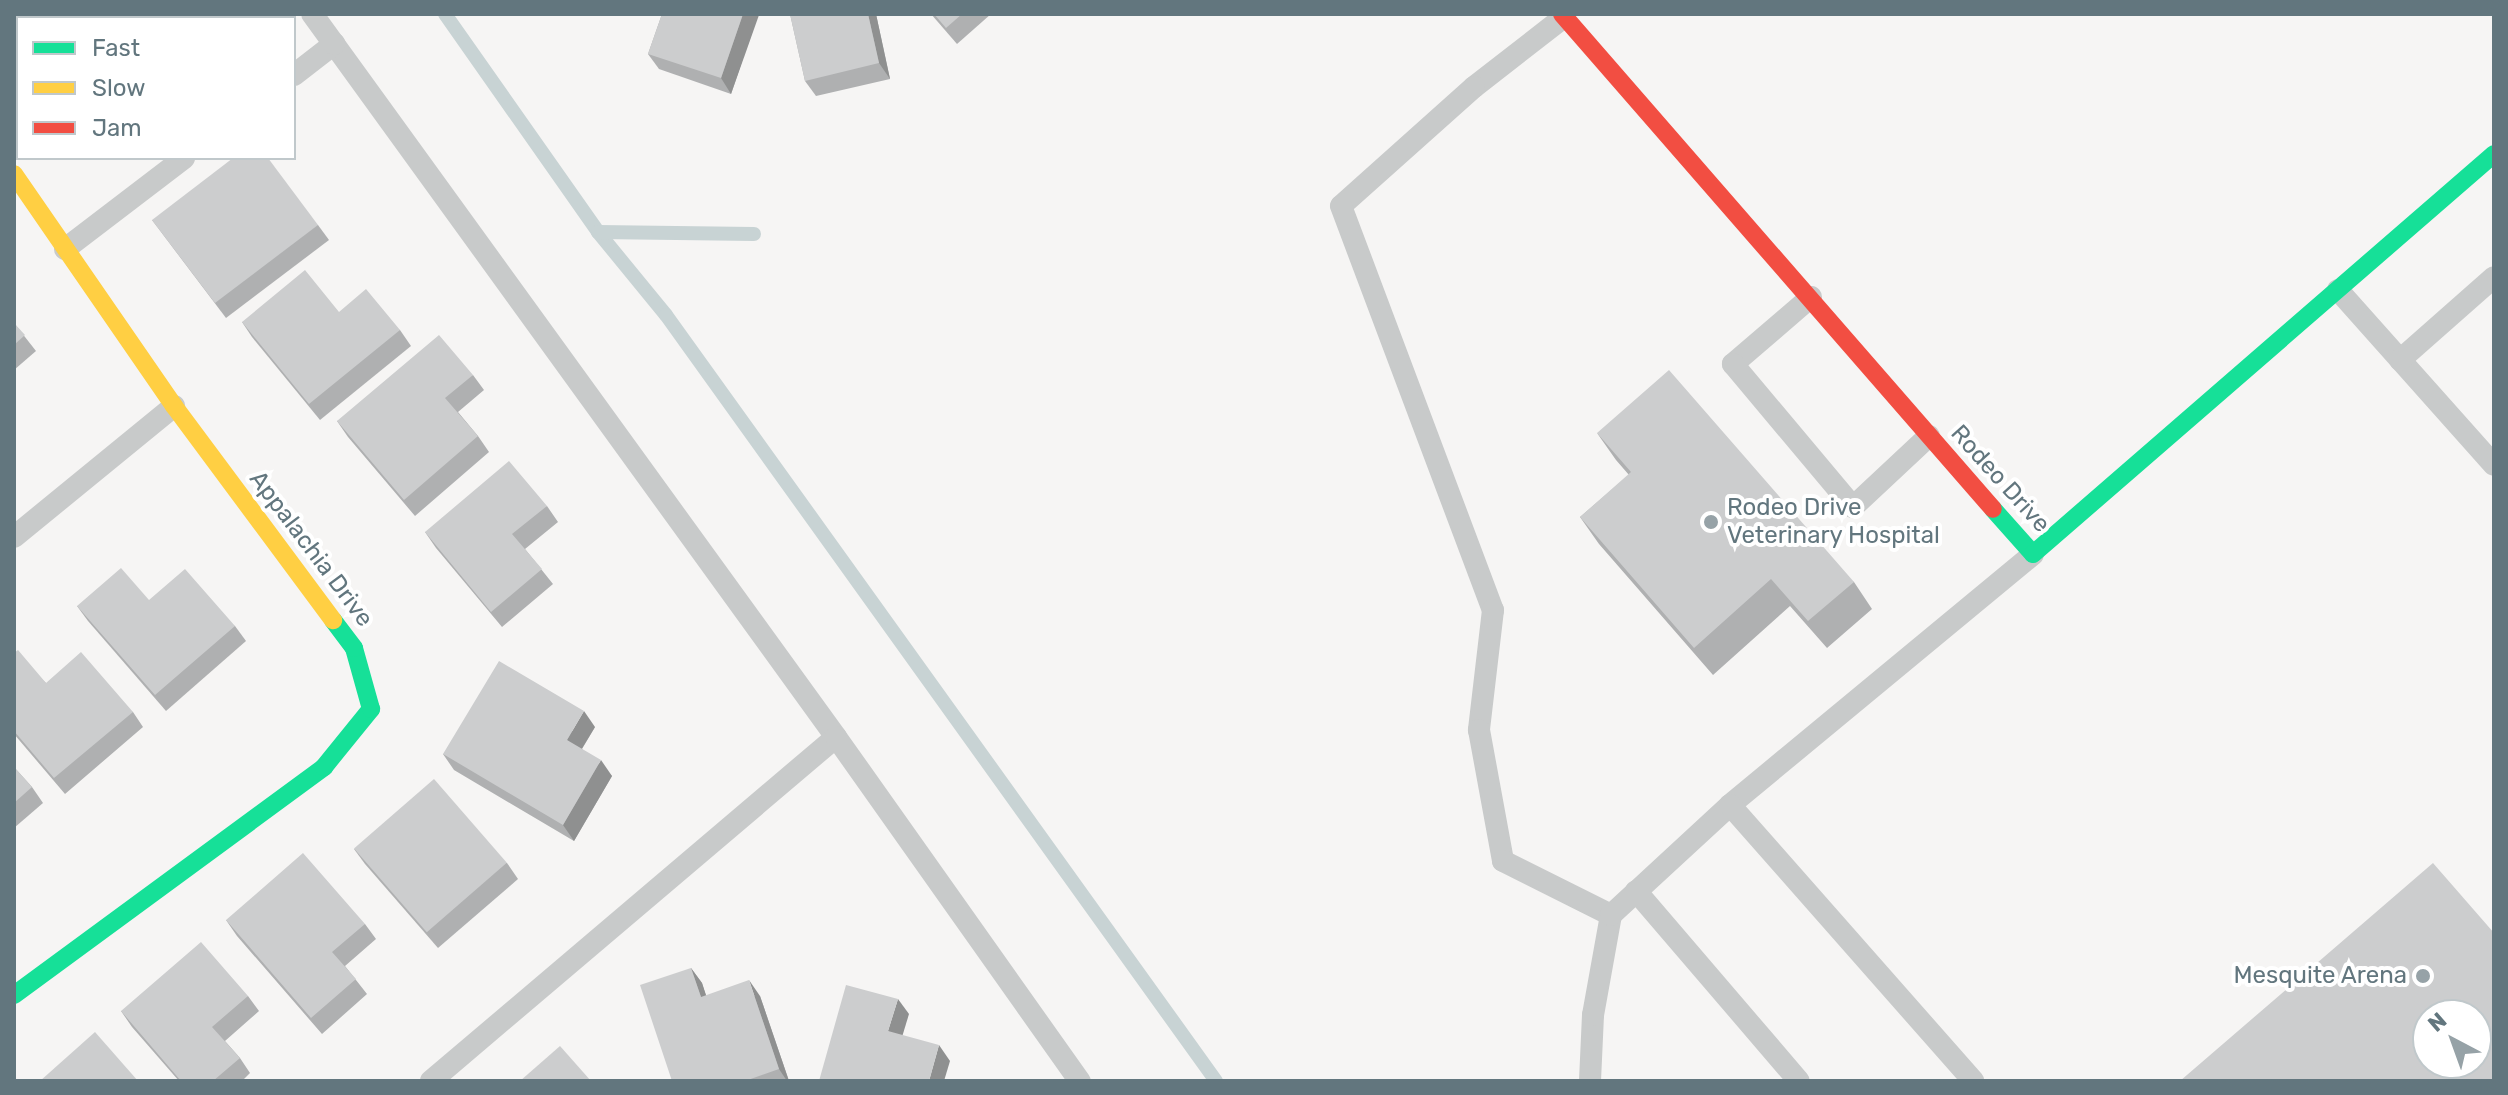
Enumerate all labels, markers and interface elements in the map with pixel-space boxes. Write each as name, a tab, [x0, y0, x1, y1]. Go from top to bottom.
legend	[16, 16, 296, 160]
text: Fast	[92, 34, 140, 62]
text: Slow	[92, 74, 145, 102]
text: Jam	[92, 114, 142, 142]
street label: Rodeo Drive	[1944, 419, 2056, 539]
street label: Appalachia Drive	[243, 465, 379, 633]
place label: Rodeo Drive Veterinary Hospital	[1727, 494, 1940, 550]
marker: Rodeo Drive Veterinary Hospital	[1702, 513, 1720, 531]
place label: Mesquite Arena	[2233, 962, 2407, 990]
marker: Mesquite Arena	[2414, 967, 2432, 985]
north arrow	[2412, 999, 2492, 1079]
text: N	[2422, 1007, 2452, 1037]

